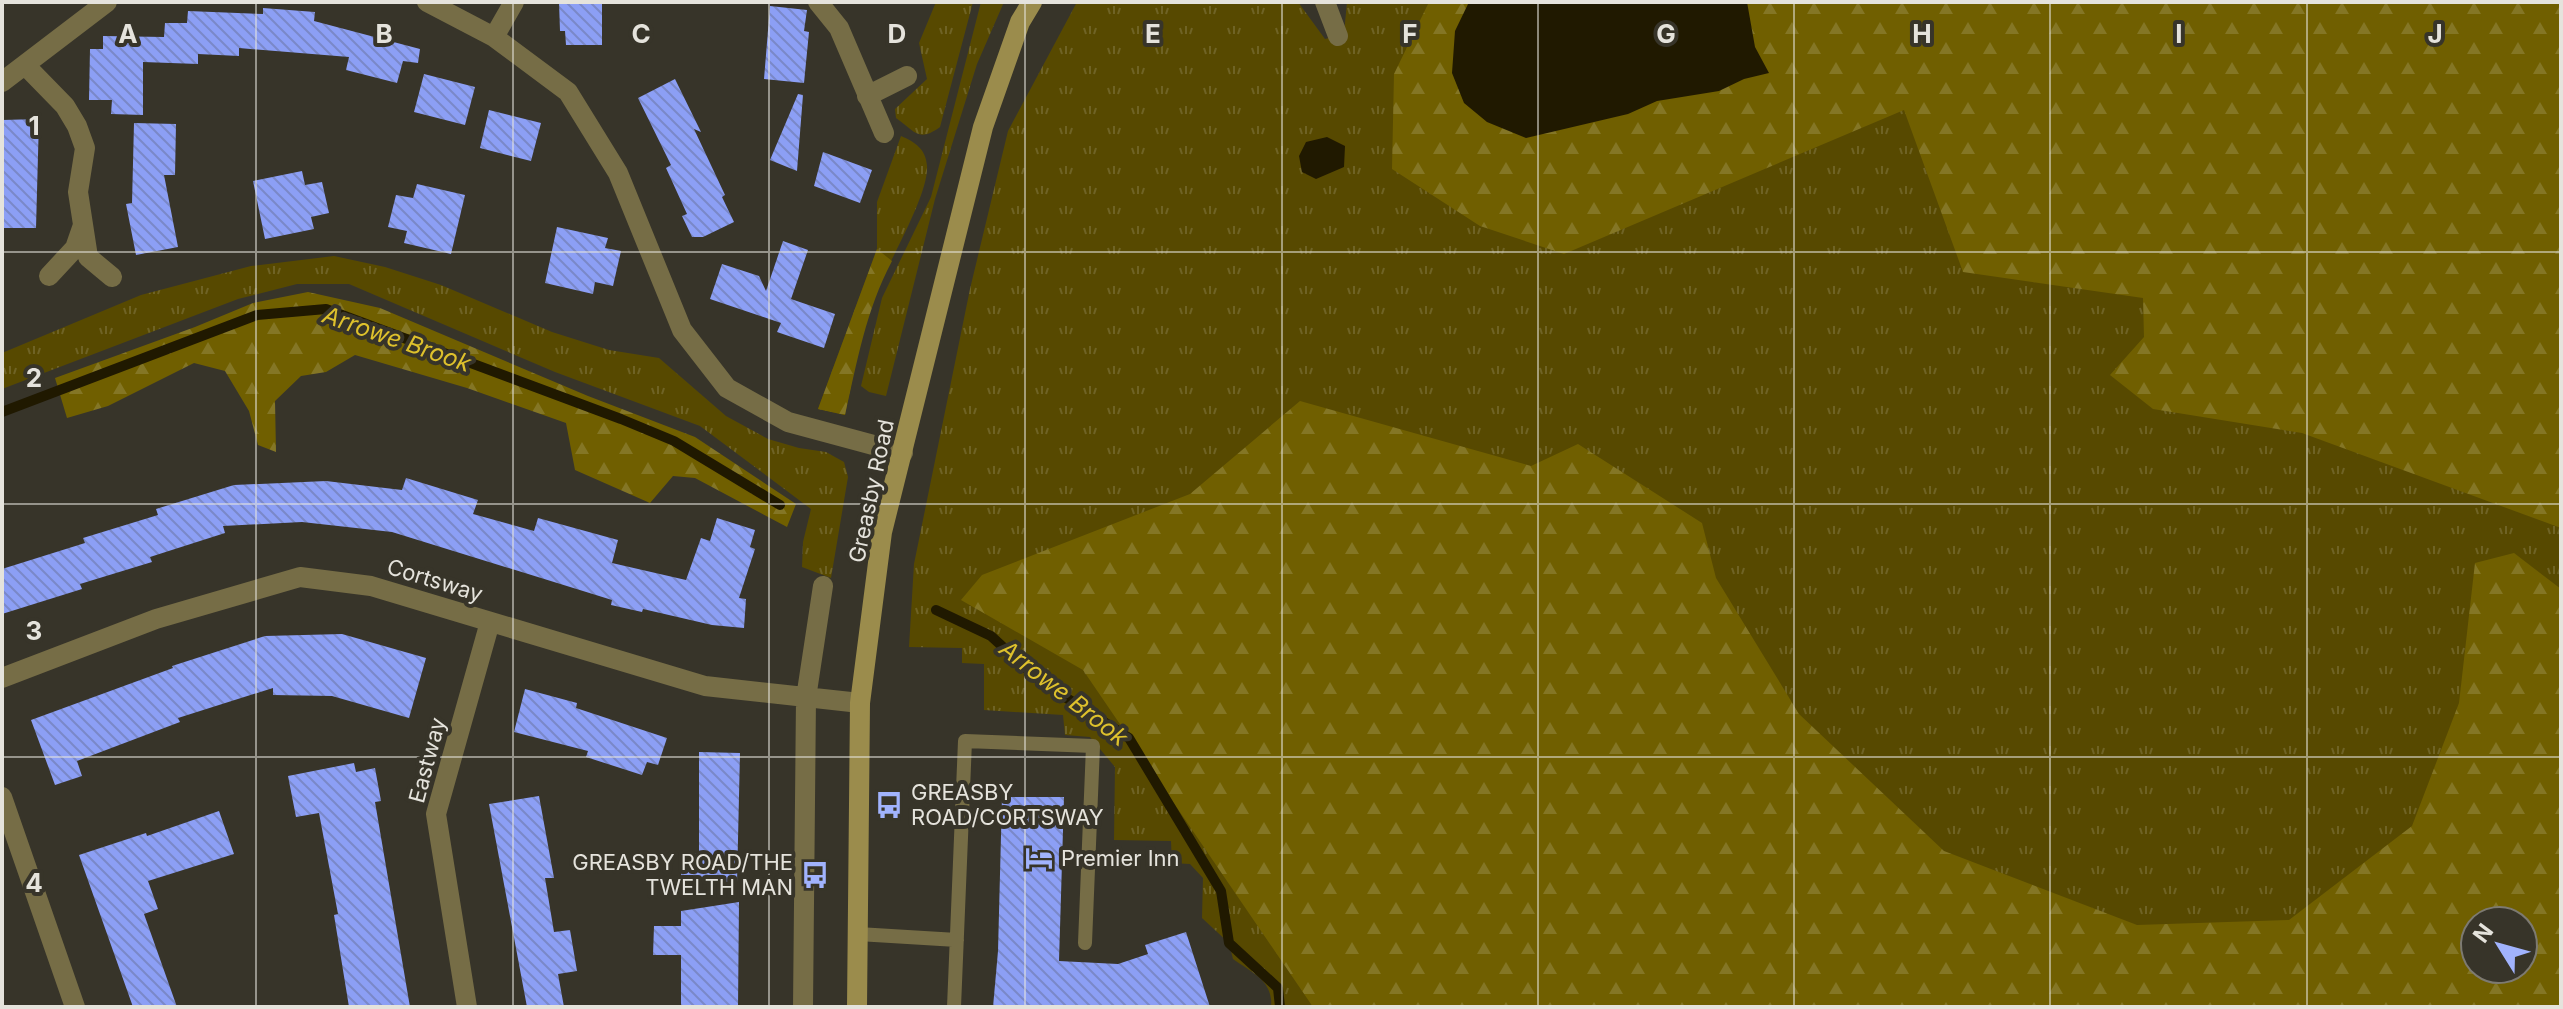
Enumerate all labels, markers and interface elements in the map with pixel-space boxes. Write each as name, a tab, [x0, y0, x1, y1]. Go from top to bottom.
text: A	[118, 18, 138, 49]
text: B	[375, 18, 393, 49]
text: C	[631, 18, 651, 49]
text: D	[888, 18, 906, 49]
text: E	[1145, 18, 1161, 49]
text: F	[1402, 18, 1418, 49]
text: G	[1656, 18, 1676, 49]
text: H	[1912, 18, 1932, 49]
text: I	[2175, 18, 2183, 49]
text: J	[2427, 18, 2443, 49]
text: 1	[28, 110, 40, 141]
water label: Arrowe Brook	[318, 300, 476, 378]
text: 2	[26, 362, 42, 393]
street label: Greasby Road	[843, 417, 899, 565]
street label: Cortsway	[384, 553, 486, 607]
text: 3	[26, 615, 42, 646]
water label: Arrowe Brook	[993, 633, 1135, 753]
street label: Eastway	[403, 715, 451, 805]
place label: GREASBY ROAD/CORTSWAY	[911, 779, 1104, 830]
bus stop icon: GREASBY ROAD/CORTSWAY	[874, 790, 904, 820]
hotel icon: Premier Inn	[1024, 843, 1054, 873]
place label: Premier Inn	[1061, 845, 1180, 871]
place label: GREASBY ROAD/THE TWELTH MAN	[572, 849, 793, 900]
bus stop icon: GREASBY ROAD/THE TWELTH MAN	[800, 860, 830, 890]
text: 4	[25, 867, 43, 898]
north arrow	[2459, 905, 2539, 985]
text: N	[2468, 918, 2498, 947]

